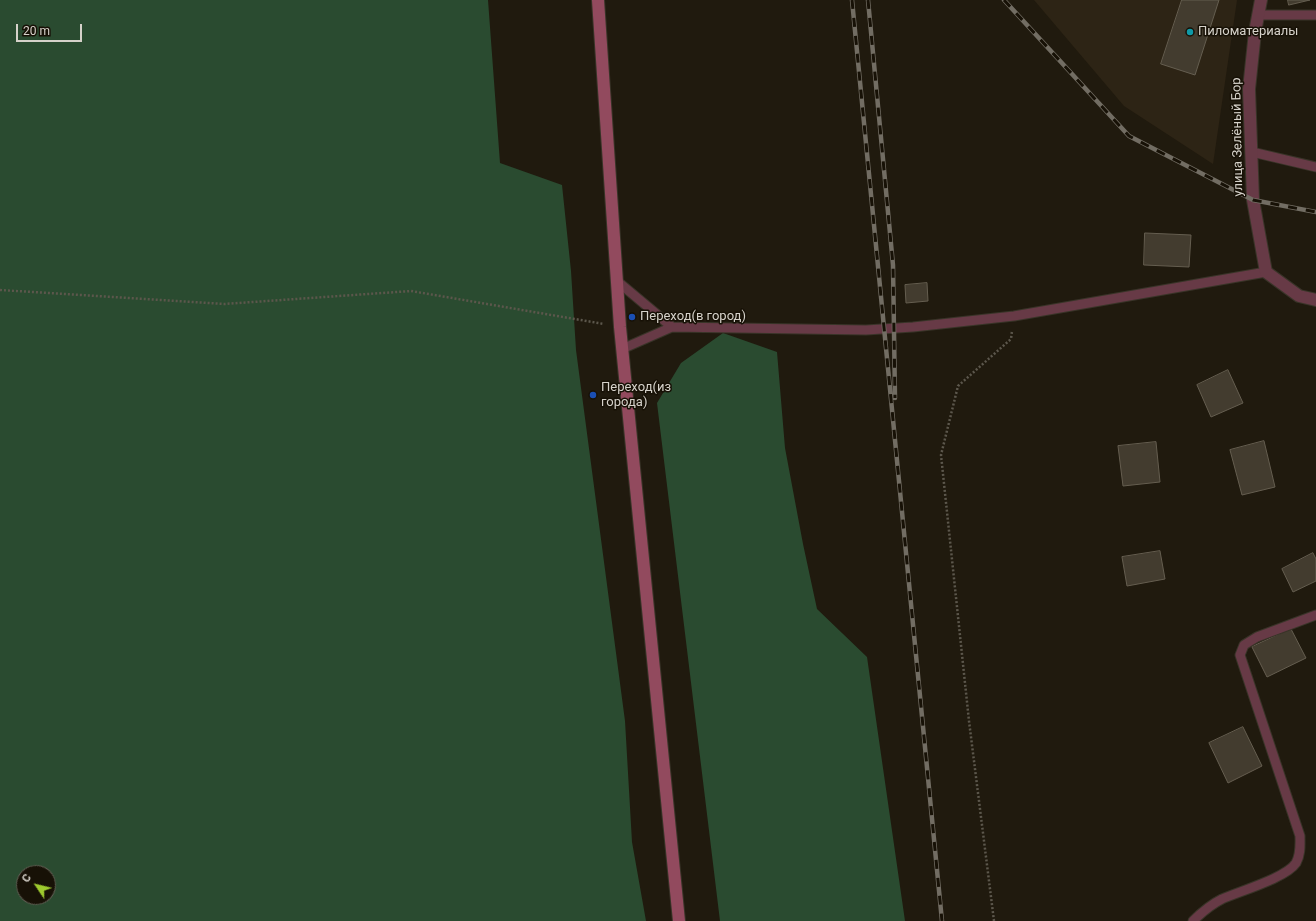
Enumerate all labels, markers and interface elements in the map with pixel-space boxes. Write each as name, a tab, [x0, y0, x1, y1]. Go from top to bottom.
scale bar	[18, 16, 84, 42]
text: 20 m	[23, 24, 50, 38]
place label: Пиломатериалы	[1198, 24, 1298, 40]
marker: Пиломатериалы	[1185, 27, 1195, 37]
street label: улица Зелёный Бор	[1229, 77, 1247, 197]
place label: Переход(в город)	[640, 309, 746, 325]
marker: Переход(в город)	[627, 312, 637, 322]
place label: Переход(из города)	[601, 380, 671, 411]
marker: Переход(из города)	[588, 390, 598, 400]
north arrow	[16, 865, 56, 905]
text: С	[19, 872, 34, 885]

